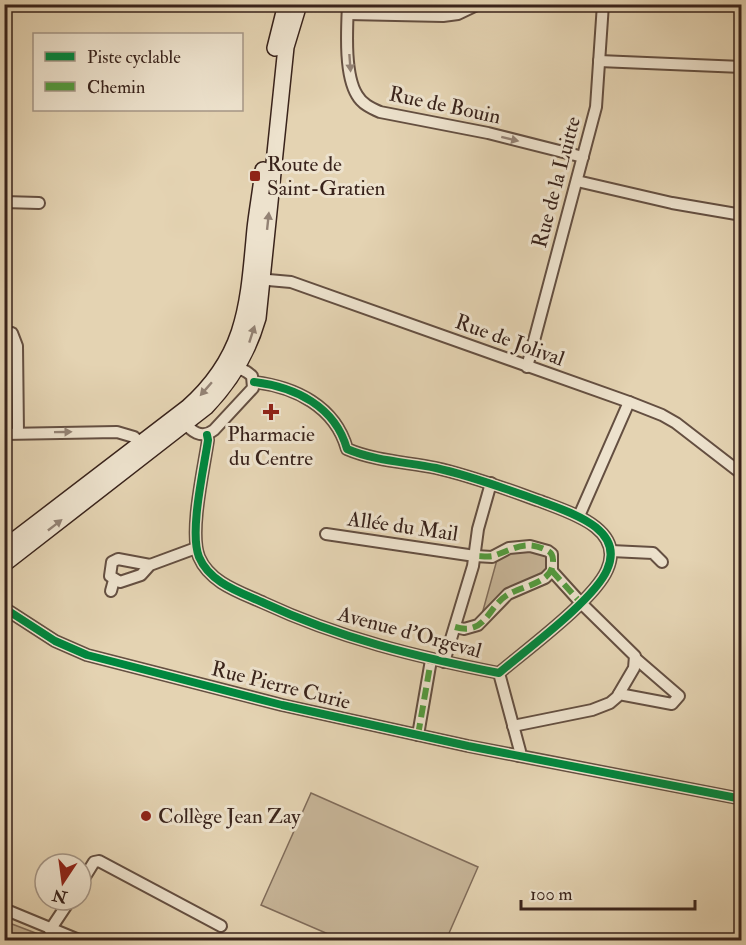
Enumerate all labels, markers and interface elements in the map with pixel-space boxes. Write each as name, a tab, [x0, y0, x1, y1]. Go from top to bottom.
legend	[33, 33, 243, 111]
text: Piste cyclable	[87, 46, 181, 69]
one-way arrow	[345, 53, 354, 72]
text: Chemin	[87, 76, 145, 99]
street label: Rue de Bouin	[387, 80, 503, 131]
street label: Rue de la Luitte	[526, 113, 587, 251]
one-way arrow	[501, 134, 519, 144]
place label: Route de Saint-Gratien	[267, 151, 385, 202]
marker: Route de Saint-Gratien	[248, 169, 262, 183]
one-way arrow	[263, 211, 273, 230]
street label: Rue de Jolival	[451, 308, 569, 373]
one-way arrow	[248, 325, 258, 343]
one-way arrow	[200, 381, 213, 396]
marker: Pharmacie du Centre	[264, 405, 278, 419]
place label: Pharmacie du Centre	[227, 421, 315, 472]
one-way arrow	[53, 428, 72, 437]
street label: Allée du Mail	[345, 505, 461, 548]
one-way arrow	[47, 518, 63, 531]
street label: Avenue d'Orgeval	[334, 600, 485, 665]
street label: Rue Pierre Curie	[209, 655, 353, 716]
place label: Collège Jean Zay	[158, 803, 301, 830]
marker: Collège Jean Zay	[139, 809, 153, 823]
north arrow	[33, 852, 93, 912]
scale bar	[521, 873, 695, 911]
text: 100 m	[530, 883, 573, 906]
text: N	[50, 884, 70, 907]

